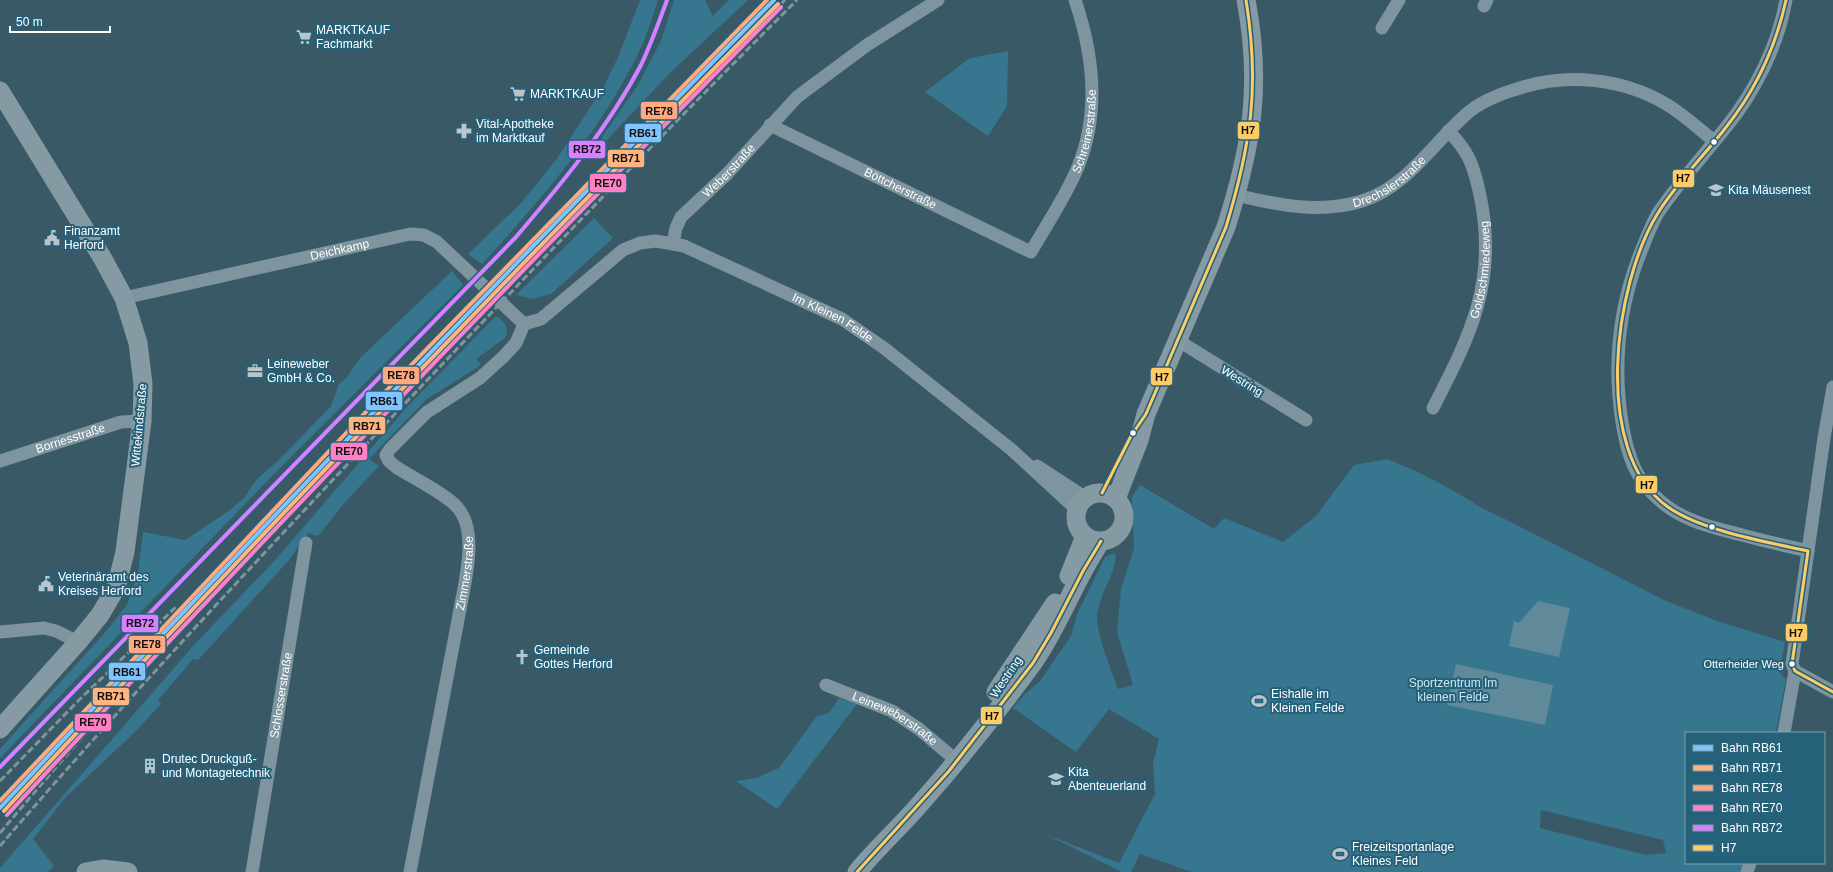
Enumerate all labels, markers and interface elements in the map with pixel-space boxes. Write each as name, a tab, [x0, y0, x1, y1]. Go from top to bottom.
scale bar	[10, 8, 110, 34]
text: 50 m	[16, 15, 43, 29]
place label: MARKTKAUF Fachmarkt	[316, 23, 390, 51]
supermarket icon: MARKTKAUF Fachmarkt	[295, 28, 313, 46]
supermarket icon: MARKTKAUF	[509, 85, 527, 103]
place label: MARKTKAUF	[530, 87, 604, 101]
street label: Schreinerstraße	[1069, 89, 1099, 175]
line badge: RE78	[640, 101, 678, 120]
text: RE78	[645, 105, 673, 117]
place label: Vital-Apotheke im Marktkauf	[476, 117, 554, 145]
line badge: H7	[1237, 121, 1260, 140]
pharmacy icon: Vital-Apotheke im Marktkauf	[455, 122, 473, 140]
line badge: RB61	[624, 123, 662, 143]
text: H7	[1241, 124, 1255, 136]
text: RB61	[629, 127, 657, 139]
unlabelled marker	[1709, 137, 1719, 147]
line badge: RB72	[568, 140, 606, 159]
street label: Weberstraße	[700, 141, 758, 200]
text: RB72	[573, 143, 601, 155]
line badge: RB71	[607, 149, 645, 168]
text: RB71	[612, 152, 640, 164]
street label: Drechslerstraße	[1351, 153, 1429, 210]
street label: Böttcherstraße	[862, 165, 939, 212]
line badge: H7	[1672, 169, 1695, 188]
text: H7	[1676, 172, 1690, 184]
line badge: RE70	[589, 173, 627, 193]
text: RE70	[594, 177, 622, 189]
school or university icon: Kita Mäusenest	[1707, 181, 1725, 199]
place label: Kita Mäusenest	[1728, 183, 1811, 197]
street label: Goldschmiedeweg	[1467, 220, 1493, 320]
place label: Finanzamt Herford	[64, 224, 121, 252]
public building icon: Finanzamt Herford	[43, 229, 61, 247]
street label: Deichkamp	[309, 236, 371, 263]
street label: Im Kleinen Felde	[790, 290, 876, 346]
place label: Leineweber GmbH & Co.	[267, 357, 335, 385]
office icon: Leineweber GmbH & Co.	[246, 362, 264, 380]
street label: Westring	[1218, 363, 1266, 399]
line badge: RE78	[382, 366, 420, 385]
line badge: H7	[1150, 367, 1173, 386]
text: RE78	[387, 369, 415, 381]
text: H7	[1155, 371, 1169, 383]
street label: Wittekindstraße	[128, 383, 150, 467]
line badge: RB61	[365, 391, 403, 411]
text: RB61	[370, 395, 398, 407]
line badge: RB71	[348, 416, 386, 435]
street label: Borriesstraße	[34, 420, 107, 456]
text: RB71	[353, 420, 381, 432]
unlabelled marker	[1128, 428, 1138, 438]
line badge: RE70	[330, 442, 368, 461]
text: RE70	[335, 445, 363, 457]
line badge: H7	[1635, 475, 1658, 494]
text: H7	[1640, 479, 1654, 491]
unlabelled marker	[1707, 522, 1717, 532]
street label: Zimmerstraße	[453, 535, 476, 611]
place label: Veterinäramt des Kreises Herford	[58, 570, 149, 598]
public building icon: Veterinäramt des Kreises Herford	[37, 575, 55, 593]
line badge: RB72	[121, 614, 159, 633]
text: RB72	[126, 617, 154, 629]
line badge: H7	[1785, 623, 1808, 642]
text: H7	[1789, 627, 1803, 639]
line badge: RE78	[128, 635, 166, 654]
text: RE78	[133, 638, 161, 650]
place label: Gemeinde Gottes Herford	[534, 643, 613, 671]
church icon: Gemeinde Gottes Herford	[513, 648, 531, 666]
street label: Schlosserstraße	[267, 651, 295, 739]
street label: Westring	[987, 654, 1025, 700]
place label: Otterheider Weg	[1703, 658, 1784, 670]
marker: Otterheider Weg	[1787, 659, 1797, 669]
line badge: RB61	[108, 662, 146, 681]
text: RB61	[113, 666, 141, 678]
park label: Sportzentrum Im kleinen Felde	[1409, 676, 1497, 704]
line badge: RB71	[92, 687, 130, 706]
place label: Eishalle im Kleinen Felde	[1271, 687, 1345, 715]
street label: Leineweberstraße	[850, 689, 940, 749]
text: RB71	[97, 690, 125, 702]
sports icon: Eishalle im Kleinen Felde	[1250, 692, 1268, 710]
line badge: H7	[980, 706, 1003, 725]
text: H7	[985, 710, 999, 722]
line badge: RE70	[74, 713, 112, 732]
text: RE70	[79, 716, 107, 728]
legend	[1685, 732, 1825, 864]
text: Bahn RB61	[1721, 741, 1783, 755]
place label: Drutec Druckguß- und Montagetechnik	[162, 752, 271, 780]
building icon: Drutec Druckguß- und Montagetechnik	[141, 757, 159, 775]
text: Bahn RB71	[1721, 761, 1783, 775]
place label: Kita Abenteuerland	[1068, 765, 1146, 793]
school or university icon: Kita Abenteuerland	[1047, 770, 1065, 788]
text: Bahn RE78	[1721, 781, 1783, 795]
text: Bahn RE70	[1721, 801, 1783, 815]
text: Bahn RB72	[1721, 821, 1783, 835]
place label: Freizeitsportanlage Kleines Feld	[1352, 840, 1454, 868]
text: H7	[1721, 841, 1737, 855]
sports icon: Freizeitsportanlage Kleines Feld	[1331, 845, 1349, 863]

